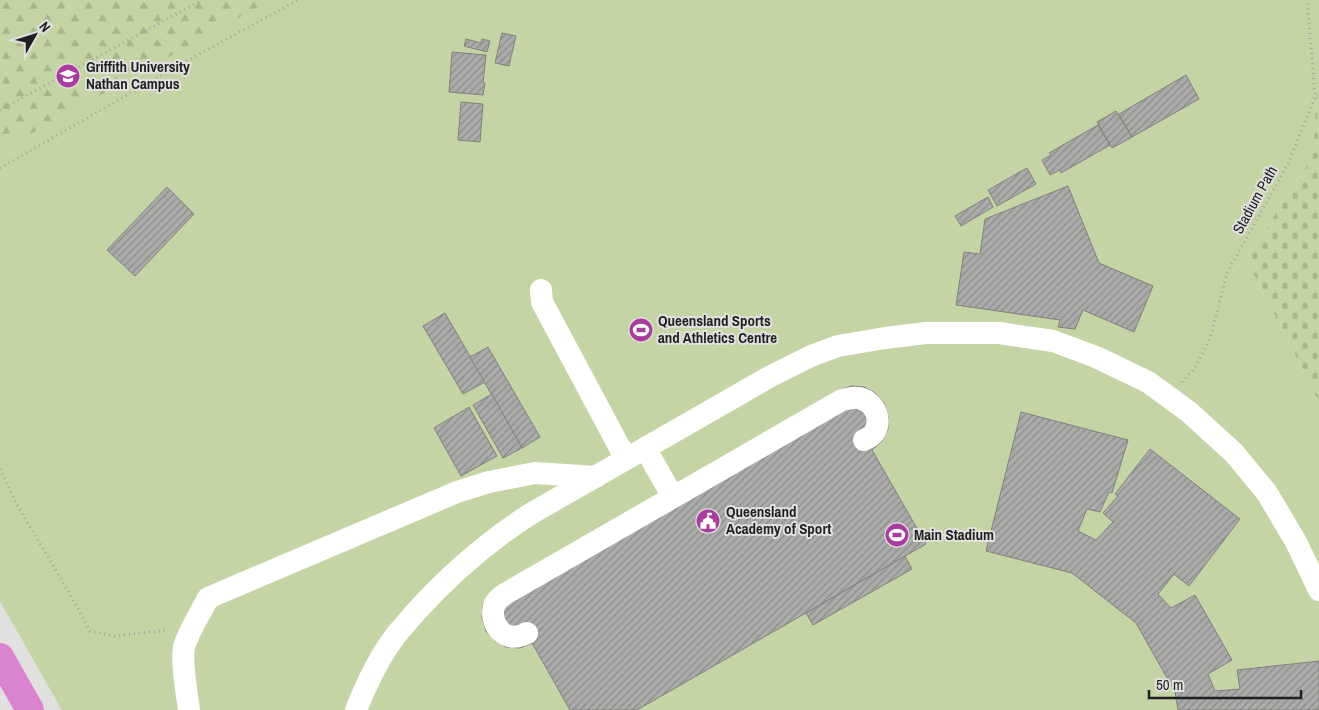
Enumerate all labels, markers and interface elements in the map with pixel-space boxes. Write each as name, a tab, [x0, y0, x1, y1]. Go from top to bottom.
north arrow	[10, 10, 60, 60]
text: N	[35, 18, 55, 36]
place label: Griffith University Nathan Campus	[86, 56, 190, 94]
school or university icon: Griffith University Nathan Campus	[55, 63, 81, 89]
street label: Stadium Path	[1227, 162, 1282, 237]
place label: Queensland Sports and Athletics Centre	[658, 310, 777, 348]
sports icon: Queensland Sports and Athletics Centre	[628, 317, 654, 343]
place label: Queensland Academy of Sport	[726, 501, 831, 539]
public building icon: Queensland Academy of Sport	[695, 508, 721, 534]
sports icon: Main Stadium	[884, 522, 910, 548]
place label: Main Stadium	[914, 524, 994, 545]
scale bar	[1149, 668, 1302, 700]
text: 50 m	[1156, 674, 1183, 695]

